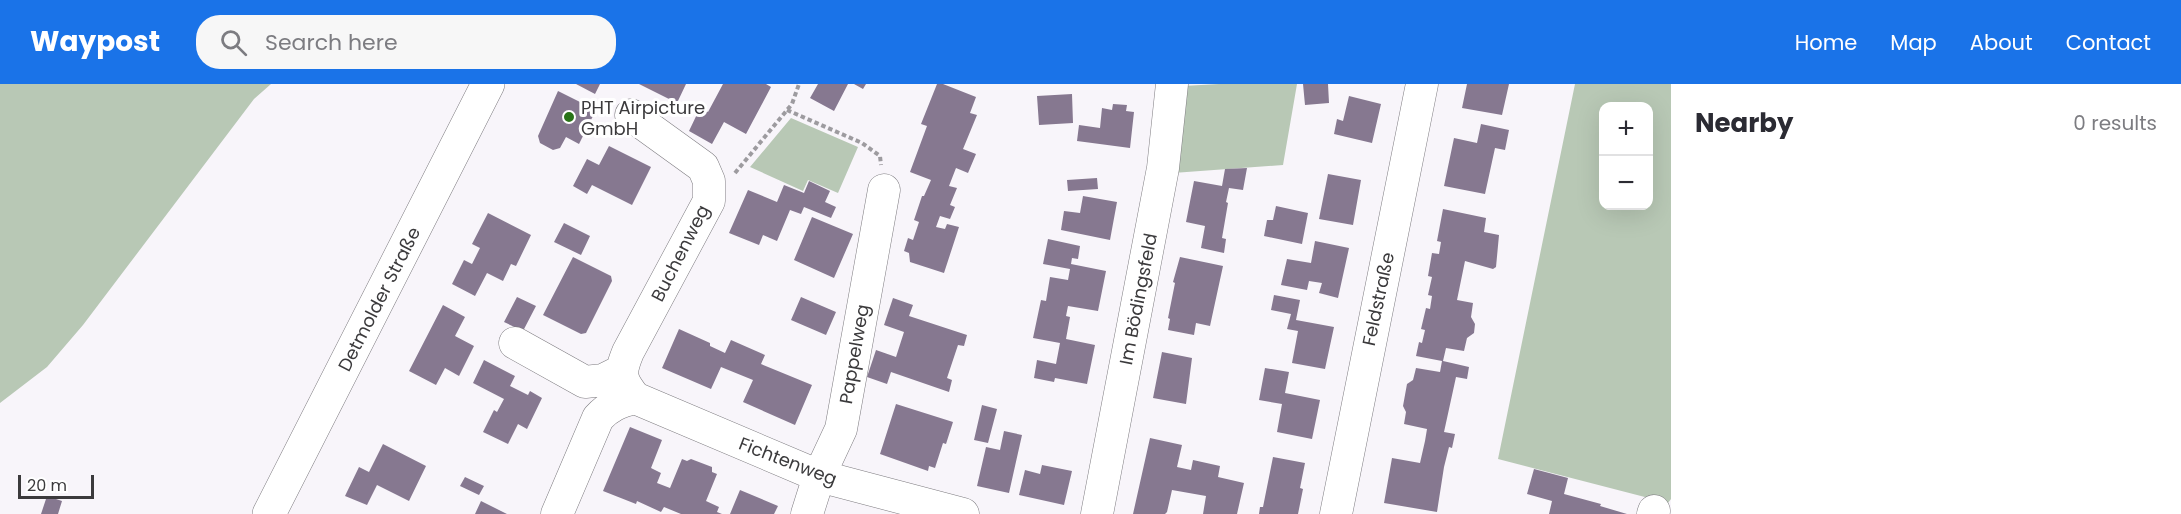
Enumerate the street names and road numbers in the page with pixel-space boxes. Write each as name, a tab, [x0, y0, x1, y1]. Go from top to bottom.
street label: Buchenweg	[645, 200, 715, 306]
street label: Detmolder Straße	[332, 222, 426, 376]
street label: Im Bödingsfeld	[1113, 231, 1163, 367]
street label: Feldstraße	[1356, 250, 1400, 348]
street label: Pappelweg	[833, 302, 875, 406]
street label: Fichtenweg	[735, 431, 841, 491]

